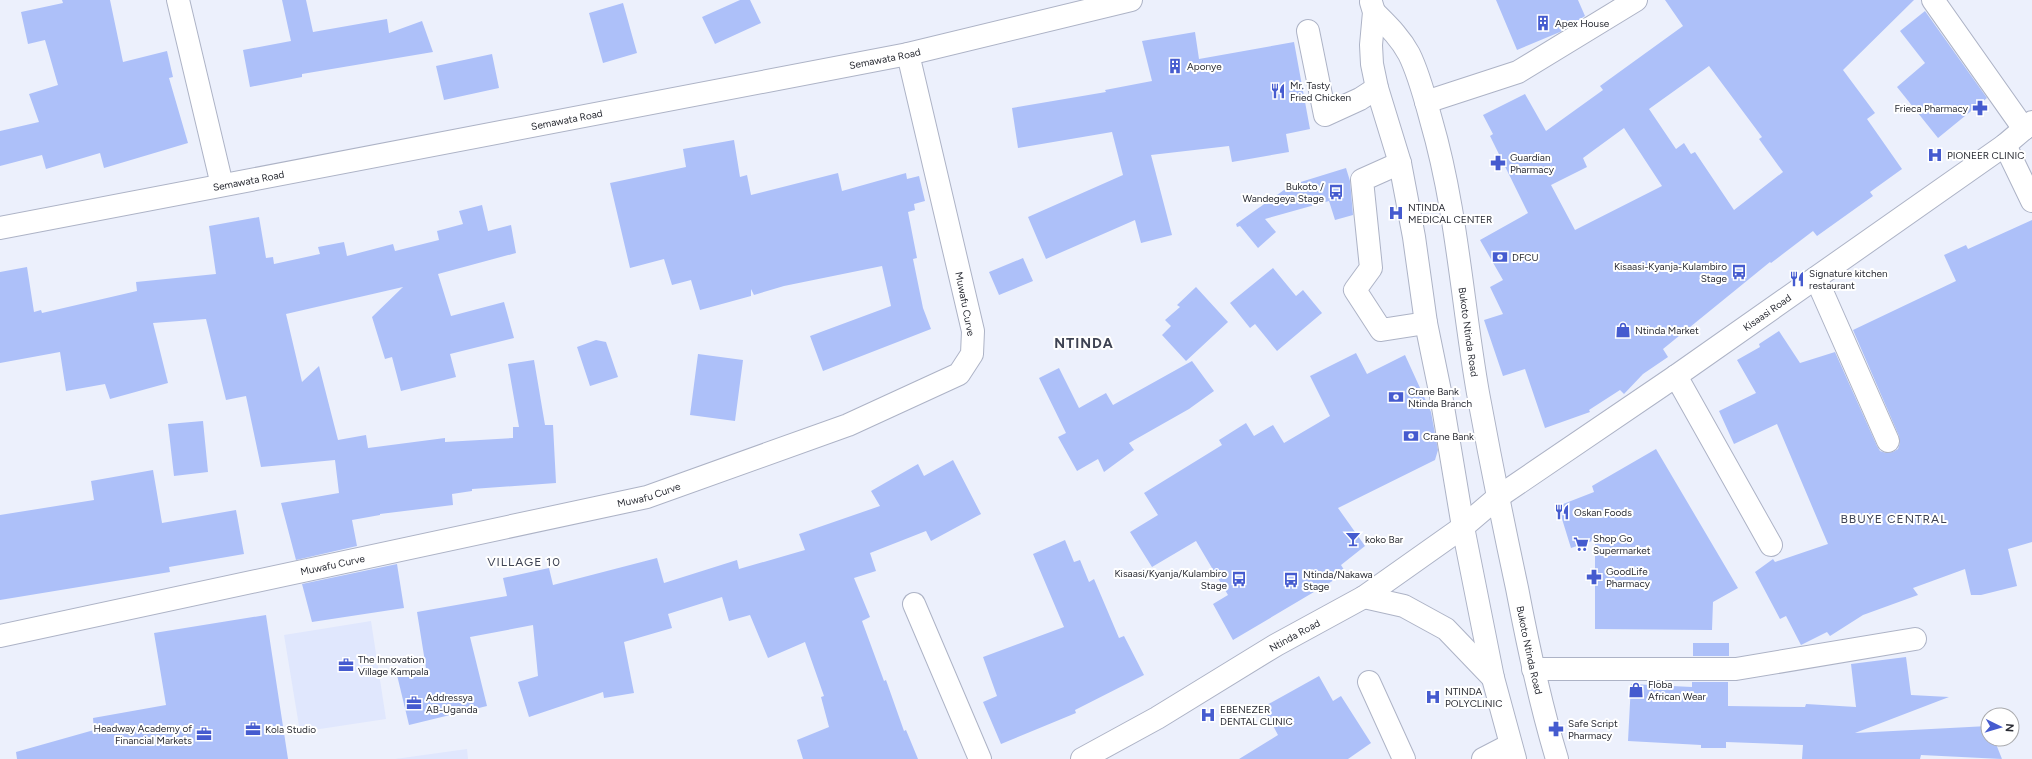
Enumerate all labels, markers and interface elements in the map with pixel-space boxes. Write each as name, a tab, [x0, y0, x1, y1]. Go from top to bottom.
building icon: Apex House	[1534, 14, 1552, 32]
place label: Apex House	[1555, 17, 1610, 30]
street label: Semawata Road	[848, 45, 922, 72]
building icon: Aponye	[1166, 57, 1184, 75]
place label: Aponye	[1187, 60, 1222, 73]
place label: Mr. Tasty Fried Chicken	[1290, 79, 1352, 104]
restaurant icon: Mr. Tasty Fried Chicken	[1269, 82, 1287, 100]
pharmacy icon: Frieca Pharmacy	[1971, 99, 1989, 117]
place label: Frieca Pharmacy	[1895, 102, 1969, 115]
street label: Semawata Road	[530, 106, 604, 133]
hospital icon: PIONEER CLINIC	[1926, 146, 1944, 164]
place label: PIONEER CLINIC	[1947, 149, 2024, 162]
place label: Guardian Pharmacy	[1510, 151, 1555, 176]
pharmacy icon: Guardian Pharmacy	[1489, 154, 1507, 172]
street label: Semawata Road	[212, 167, 285, 194]
place label: Bukoto / Wandegeya Stage	[1243, 180, 1325, 205]
bus stop icon: Bukoto / Wandegeya Stage	[1327, 183, 1345, 201]
place label: NTINDA MEDICAL CENTER	[1408, 201, 1492, 226]
hospital icon: NTINDA MEDICAL CENTER	[1387, 204, 1405, 222]
bank icon: DFCU	[1491, 248, 1509, 266]
place label: DFCU	[1512, 251, 1539, 264]
place label: Kisaasi-Kyanja-Kulambiro Stage	[1614, 260, 1728, 285]
bus stop icon: Kisaasi-Kyanja-Kulambiro Stage	[1730, 263, 1748, 281]
place label: Signature kitchen restaurant	[1809, 267, 1888, 292]
restaurant icon: Signature kitchen restaurant	[1788, 270, 1806, 288]
street label: Muwafu Curve	[952, 271, 978, 338]
street label: Bukoto Ntinda Road	[1456, 286, 1482, 378]
street label: Kisaasi Road	[1740, 291, 1794, 334]
shop icon: Ntinda Market	[1614, 321, 1632, 339]
place label: Ntinda Market	[1635, 324, 1699, 337]
district label: NTINDA	[1054, 335, 1114, 352]
place label: Crane Bank Ntinda Branch	[1408, 385, 1472, 410]
bank icon: Crane Bank Ntinda Branch	[1387, 388, 1405, 406]
bank icon: Crane Bank	[1402, 427, 1420, 445]
place label: Crane Bank	[1423, 430, 1474, 443]
street label: Muwafu Curve	[616, 479, 683, 510]
restaurant icon: Oskan Foods	[1553, 503, 1571, 521]
place label: Oskan Foods	[1574, 506, 1632, 519]
district label: BBUYE CENTRAL	[1841, 512, 1947, 526]
bar icon: koko Bar	[1344, 530, 1362, 548]
place label: Shop Go Supermarket	[1593, 532, 1651, 557]
place label: koko Bar	[1365, 533, 1404, 546]
supermarket icon: Shop Go Supermarket	[1572, 535, 1590, 553]
street label: Muwafu Curve	[299, 551, 366, 578]
district label: VILLAGE 10	[487, 555, 561, 569]
place label: GoodLife Pharmacy	[1606, 565, 1651, 590]
place label: Kisaasi/Kyanja/Kulambiro Stage	[1115, 567, 1228, 592]
place label: Ntinda/Nakawa Stage	[1303, 568, 1373, 593]
pharmacy icon: GoodLife Pharmacy	[1585, 568, 1603, 586]
bus stop icon: Kisaasi/Kyanja/Kulambiro Stage	[1230, 570, 1248, 588]
bus stop icon: Ntinda/Nakawa Stage	[1282, 571, 1300, 589]
street label: Bukoto Ntinda Road	[1514, 605, 1546, 696]
street label: Ntinda Road	[1267, 616, 1322, 654]
place label: The Innovation Village Kampala	[358, 653, 429, 678]
office icon: The Innovation Village Kampala	[337, 656, 355, 674]
place label: Floba African Wear	[1648, 678, 1706, 703]
shop icon: Floba African Wear	[1627, 681, 1645, 699]
place label: NTINDA POLYCLINIC	[1445, 685, 1502, 710]
hospital icon: NTINDA POLYCLINIC	[1424, 688, 1442, 706]
place label: Addressya AB-Uganda	[426, 691, 478, 716]
office icon: Addressya AB-Uganda	[405, 694, 423, 712]
place label: EBENEZER DENTAL CLINIC	[1220, 703, 1293, 728]
hospital icon: EBENEZER DENTAL CLINIC	[1199, 706, 1217, 724]
north arrow	[1980, 707, 2020, 747]
place label: Safe Script Pharmacy	[1568, 717, 1618, 742]
office icon: Kola Studio	[244, 720, 262, 738]
pharmacy icon: Safe Script Pharmacy	[1547, 720, 1565, 738]
place label: Headway Academy of Financial Markets	[93, 722, 192, 747]
place label: Kola Studio	[265, 723, 316, 736]
text: N	[2003, 723, 2016, 733]
office icon: Headway Academy of Financial Markets	[195, 725, 213, 743]

